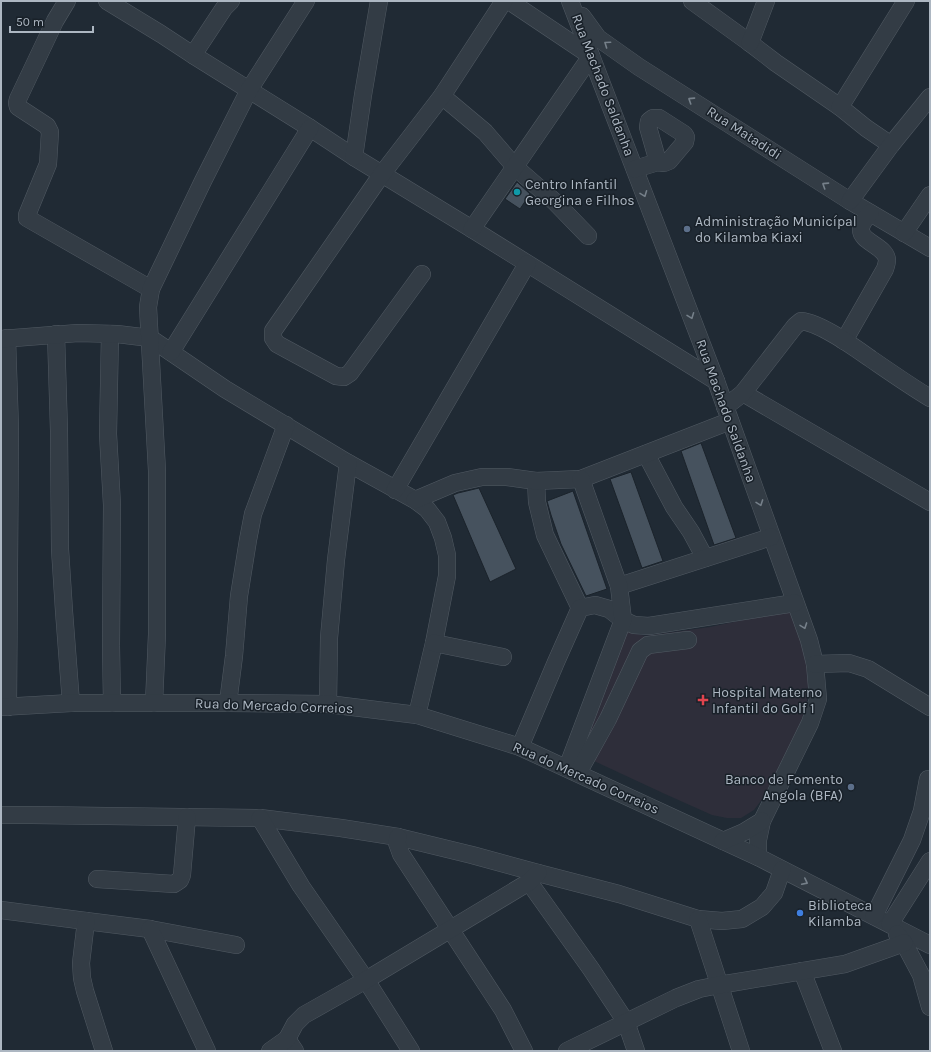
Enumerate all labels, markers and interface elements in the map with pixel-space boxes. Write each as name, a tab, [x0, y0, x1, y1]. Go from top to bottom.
scale bar	[10, 8, 93, 34]
street label: Rua Machado Saldanha	[568, 11, 638, 159]
text: 50 m	[16, 15, 44, 29]
one-way arrow	[604, 41, 611, 49]
one-way arrow	[689, 97, 696, 104]
street label: Rua Matadidi	[703, 103, 785, 163]
place label: Centro Infantil Georgina e Filhos	[525, 176, 635, 209]
one-way arrow	[822, 182, 829, 189]
marker: Centro Infantil Georgina e Filhos	[512, 187, 522, 197]
one-way arrow	[640, 191, 648, 198]
place label: Administração Municípal do Kilamba Kiaxi	[695, 213, 857, 246]
marker: Administração Municípal do Kilamba Kiaxi	[682, 224, 692, 234]
one-way arrow	[686, 312, 694, 319]
street label: Rua Machado Saldanha	[692, 337, 760, 485]
one-way arrow	[755, 500, 763, 507]
one-way arrow	[799, 622, 807, 629]
place label: Hospital Materno Infantil do Golf 1	[712, 684, 822, 717]
marker: Hospital Materno Infantil do Golf 1	[697, 694, 709, 706]
street label: Rua do Mercado Correios	[195, 695, 353, 717]
street label: Rua do Mercado Correios	[510, 738, 662, 818]
place label: Banco de Fomento Angola (BFA)	[725, 771, 843, 804]
marker: Banco de Fomento Angola (BFA)	[846, 782, 856, 792]
one-way arrow	[801, 877, 809, 884]
place label: Biblioteca Kilamba	[808, 897, 872, 930]
marker: Biblioteca Kilamba	[795, 908, 805, 918]

